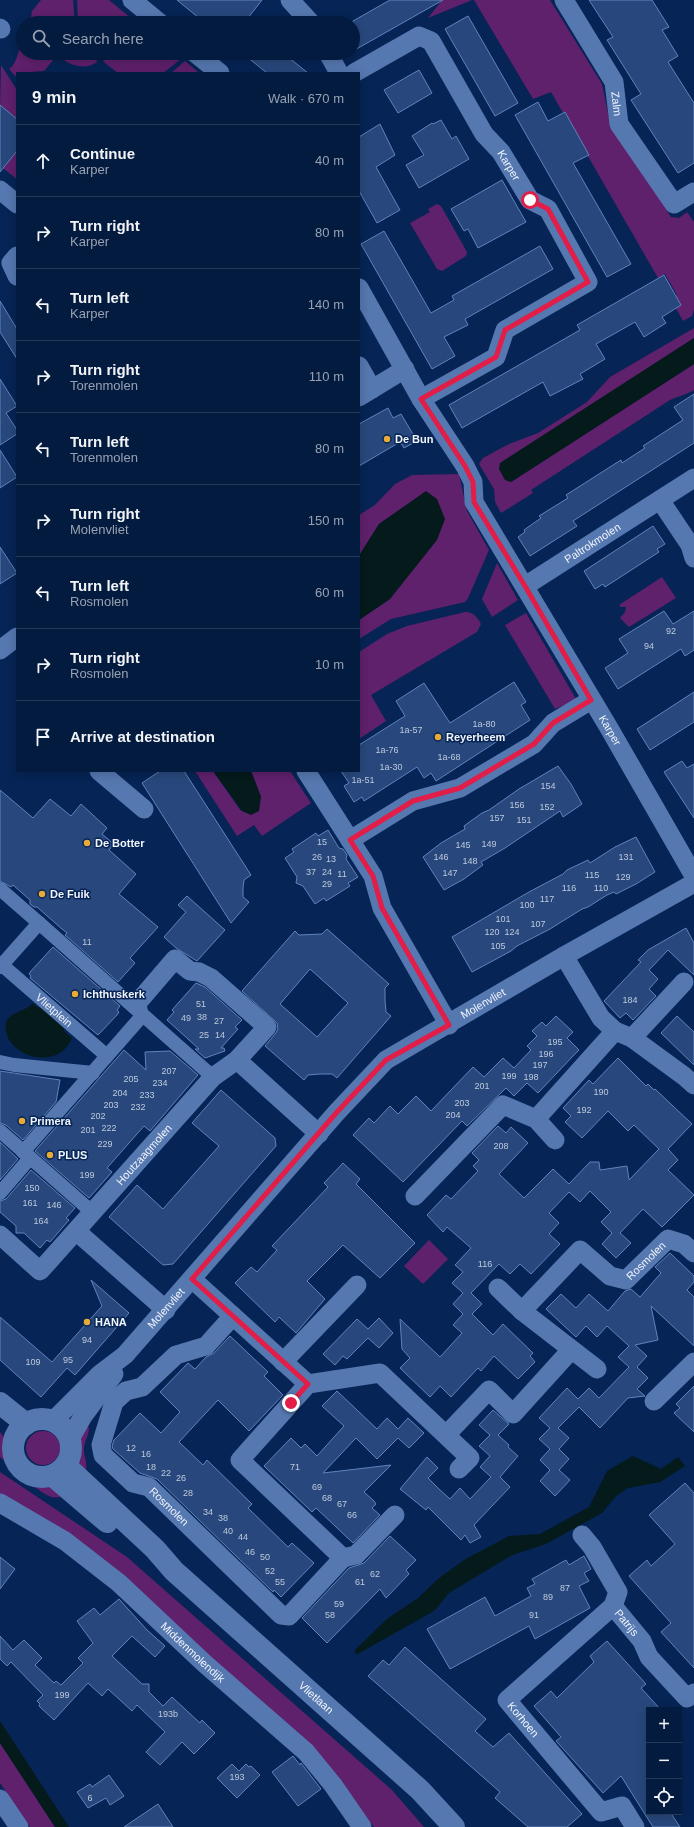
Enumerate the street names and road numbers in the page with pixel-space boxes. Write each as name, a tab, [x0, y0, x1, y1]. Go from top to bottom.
street label: Zalm	[609, 91, 624, 117]
street label: Karper	[495, 148, 523, 183]
street label: Paltrokmolen	[562, 521, 623, 565]
street label: Karper	[597, 713, 624, 748]
street label: Molenvliet	[458, 986, 507, 1021]
street label: Vlietplein	[33, 991, 75, 1029]
street label: Houtzaagmolen	[114, 1122, 174, 1187]
street label: Rosmolen	[624, 1239, 668, 1282]
street label: Molenvliet	[145, 1286, 187, 1331]
street label: Rosmolen	[147, 1485, 191, 1528]
street label: Patrijs	[612, 1607, 641, 1639]
street label: Middenmolendijk	[159, 1620, 228, 1685]
street label: Vlietlaan	[296, 1679, 336, 1716]
street label: Korhoen	[505, 1700, 541, 1739]

